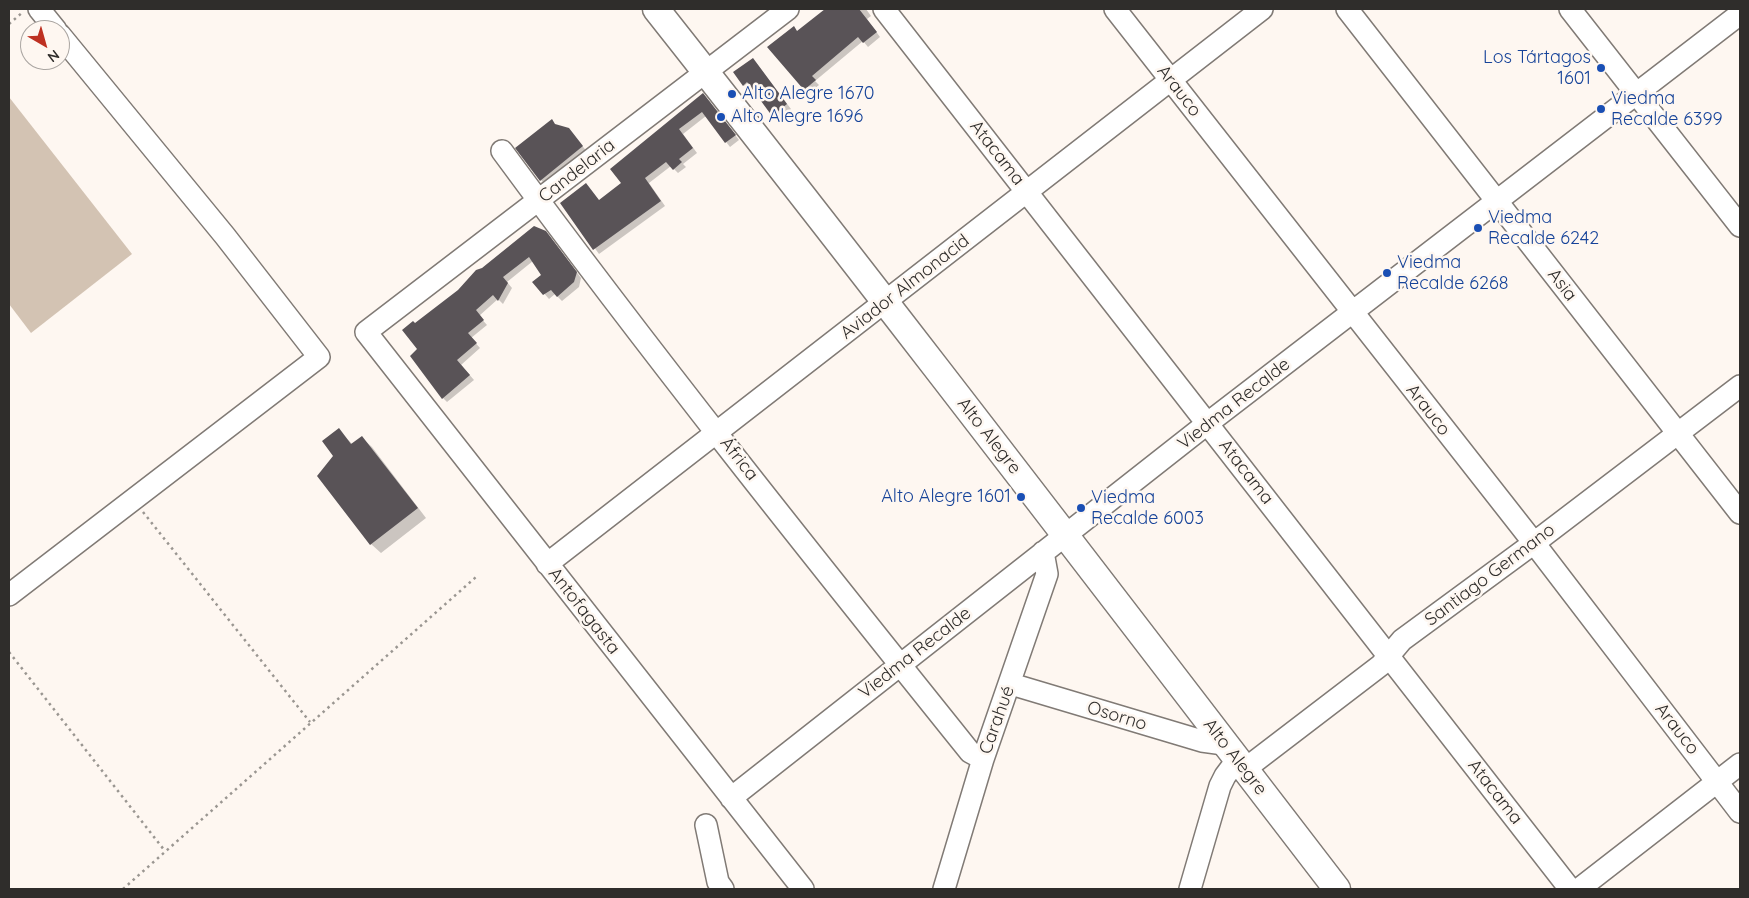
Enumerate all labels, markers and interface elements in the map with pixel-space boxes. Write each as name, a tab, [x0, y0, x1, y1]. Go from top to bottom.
north arrow	[20, 20, 70, 70]
text: N	[44, 46, 63, 66]
place label: Los Tártagos 1601	[1483, 47, 1591, 90]
street label: Arauco	[1152, 61, 1206, 121]
marker: Los Tártagos 1601	[1595, 62, 1607, 74]
place label: Alto Alegre 1670	[742, 83, 874, 105]
marker: Alto Alegre 1670	[726, 88, 738, 100]
place label: Viedma Recalde 6399	[1611, 88, 1723, 130]
marker: Viedma Recalde 6399	[1595, 103, 1607, 115]
place label: Alto Alegre 1696	[731, 106, 863, 128]
marker: Alto Alegre 1696	[715, 111, 727, 123]
street label: Atacama	[965, 116, 1029, 190]
street label: Candelaria	[535, 135, 619, 207]
place label: Viedma Recalde 6242	[1488, 207, 1599, 250]
marker: Viedma Recalde 6242	[1472, 222, 1484, 234]
street label: Aviador Almonacid	[836, 230, 974, 344]
place label: Viedma Recalde 6268	[1397, 252, 1508, 294]
street label: Asia	[1543, 265, 1581, 305]
marker: Viedma Recalde 6268	[1381, 267, 1393, 279]
street label: Viedma Recalde	[1174, 353, 1294, 455]
street label: Arauco	[1401, 380, 1455, 440]
street label: Alto Alegre	[952, 393, 1026, 479]
street label: África	[715, 433, 763, 485]
street label: Atacama	[1214, 435, 1278, 509]
place label: Alto Alegre 1601	[881, 486, 1011, 508]
place label: Viedma Recalde 6003	[1091, 487, 1204, 530]
marker: Alto Alegre 1601	[1015, 491, 1027, 503]
marker: Viedma Recalde 6003	[1075, 502, 1087, 514]
street label: Santiago Germano	[1421, 519, 1559, 631]
street label: Antofagasta	[544, 563, 624, 659]
street label: Viedma Recalde	[855, 602, 975, 704]
street label: Carahué	[975, 683, 1019, 757]
street label: Osorno	[1085, 697, 1149, 735]
street label: Arauco	[1650, 699, 1704, 759]
street label: Alto Alegre	[1198, 714, 1272, 800]
street label: Atacama	[1463, 755, 1527, 829]

